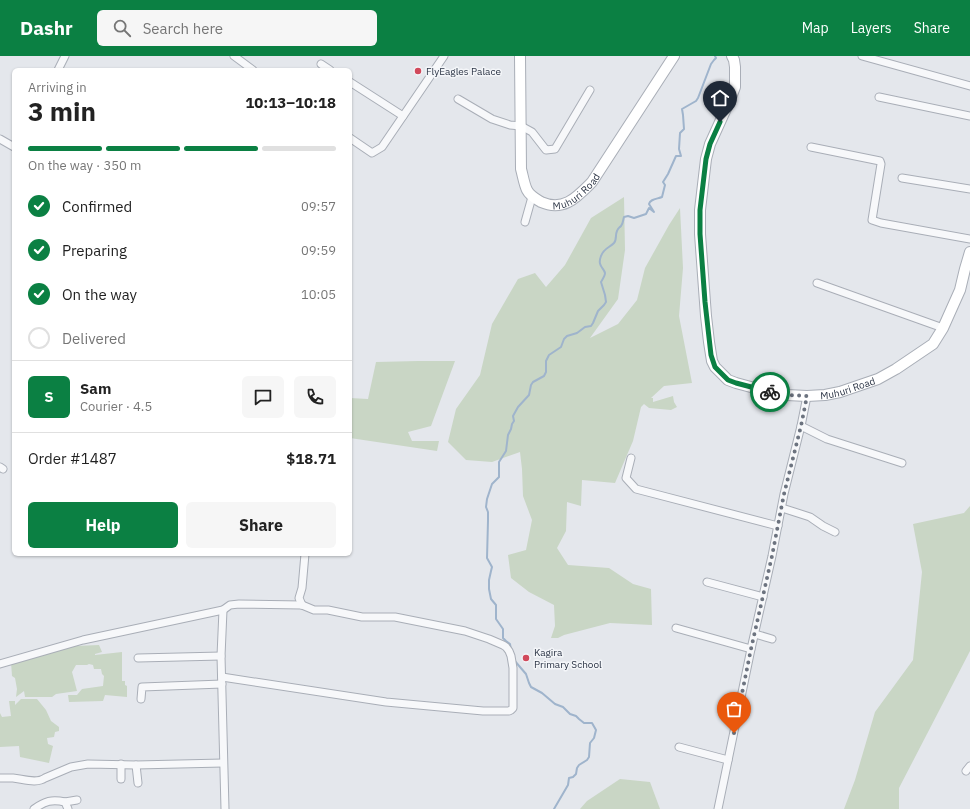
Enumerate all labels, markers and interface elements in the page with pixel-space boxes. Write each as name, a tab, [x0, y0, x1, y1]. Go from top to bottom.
search box	[97, 10, 377, 46]
text: Dashr	[20, 16, 73, 40]
icon: search	[111, 17, 133, 39]
text: Search here	[143, 19, 223, 38]
text: Map	[802, 19, 829, 37]
text: Layers	[851, 19, 892, 37]
text: Share	[914, 19, 950, 37]
place label: FlyEagles Palace	[426, 65, 501, 78]
marker: FlyEagles Palace	[413, 66, 423, 76]
text: Arriving in	[28, 79, 87, 96]
pin	[703, 81, 737, 122]
icon: home	[709, 87, 731, 109]
text: 10:13–10:18	[245, 93, 336, 112]
text: 3 min	[28, 94, 96, 128]
text: On the way · 350 m	[28, 157, 141, 174]
street label: Muhuri Road	[552, 171, 603, 212]
icon: check	[28, 195, 50, 217]
text: Confirmed	[62, 197, 132, 216]
text: 09:57	[301, 198, 336, 215]
icon: check	[28, 239, 50, 261]
text: Preparing	[62, 241, 127, 260]
text: 09:59	[301, 242, 336, 259]
icon: check	[28, 283, 50, 305]
text: On the way	[62, 285, 137, 304]
text: 10:05	[301, 286, 336, 303]
text: Delivered	[62, 329, 126, 348]
courier	[750, 372, 790, 412]
street label: Muhuri Road	[820, 374, 877, 402]
button: chat	[242, 376, 284, 418]
button: phone	[294, 376, 336, 418]
text: Sam	[80, 379, 111, 398]
icon: bike	[759, 381, 781, 403]
text: S	[44, 387, 54, 406]
text: Courier · 4.5	[80, 398, 152, 415]
text: Order #1487	[28, 449, 117, 468]
text: $18.71	[286, 449, 336, 468]
button: Help	[28, 502, 178, 548]
button: Share	[186, 502, 336, 548]
place label: Kagira Primary School	[534, 646, 602, 671]
marker: Kagira Primary School	[521, 653, 531, 663]
pin	[717, 692, 751, 733]
icon: bag	[723, 698, 745, 720]

